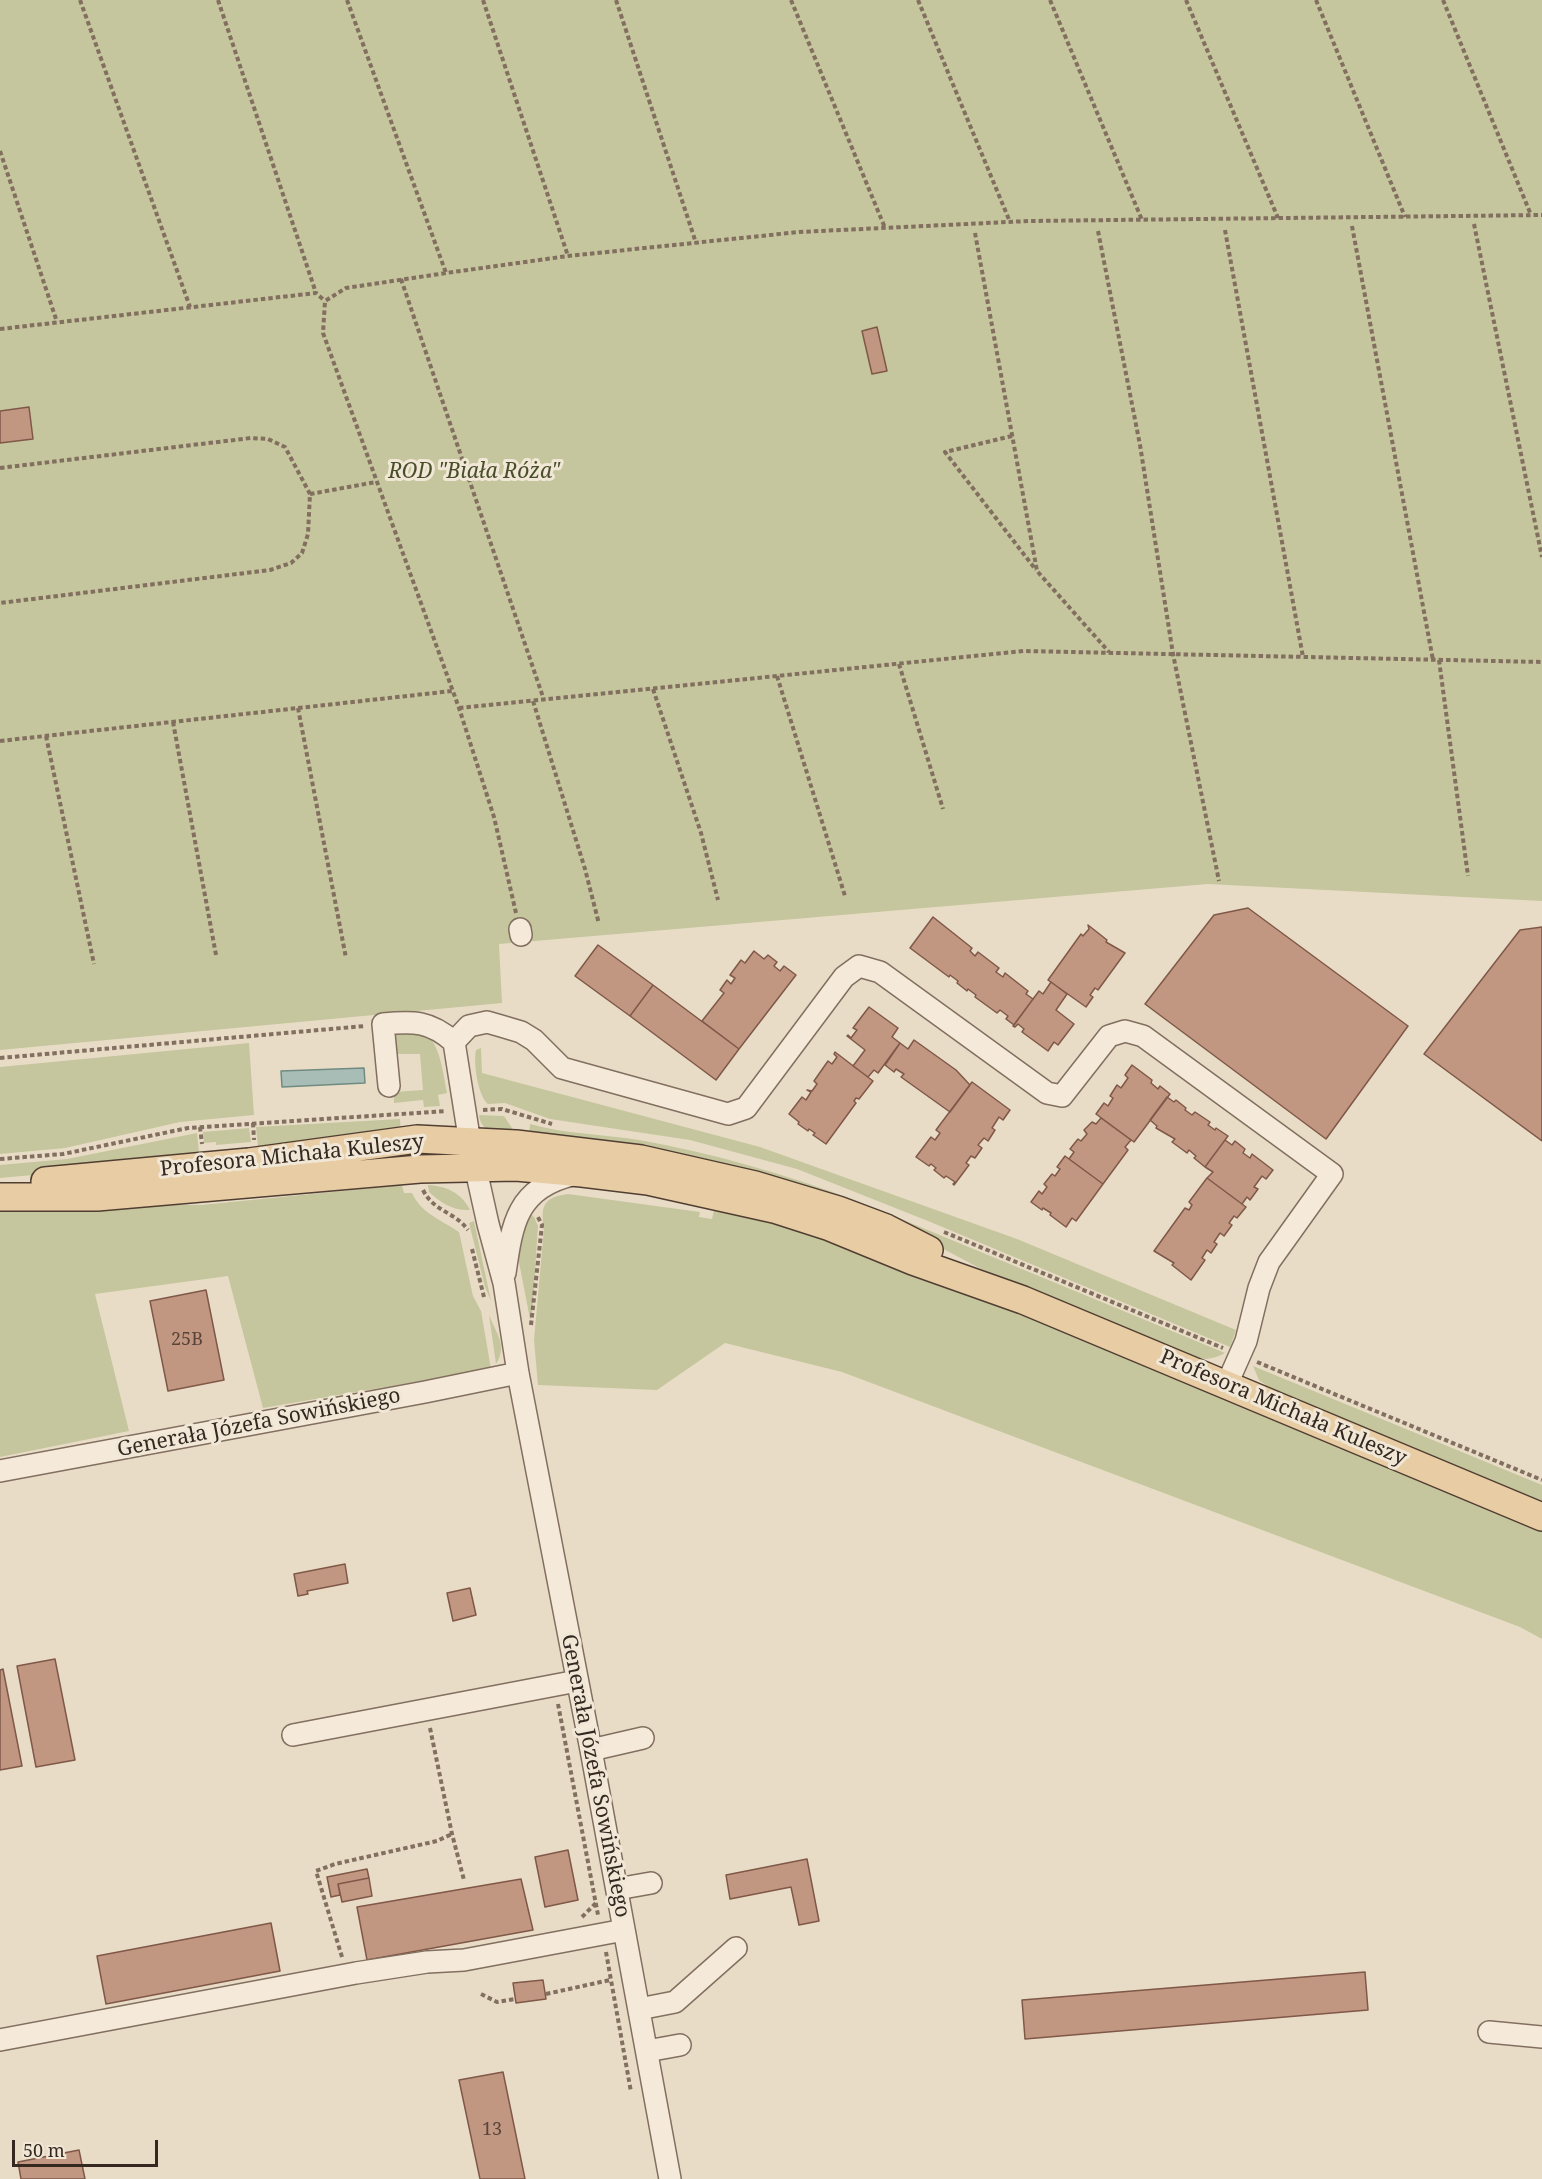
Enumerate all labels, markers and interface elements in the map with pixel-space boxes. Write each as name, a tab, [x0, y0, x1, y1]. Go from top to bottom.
park label: ROD "Biała Róża"	[388, 459, 560, 485]
street label: Profesora Michała Kuleszy	[159, 1130, 425, 1182]
house number: 25B	[171, 1329, 203, 1351]
street label: Profesora Michała Kuleszy	[1156, 1345, 1410, 1471]
street label: Generała Józefa Sowińskiego	[115, 1383, 403, 1463]
street label: Generała Józefa Sowińskiego	[555, 1632, 635, 1920]
house number: 13	[482, 2119, 502, 2141]
scale bar	[15, 2128, 160, 2166]
text: 50 m	[23, 2138, 65, 2162]

